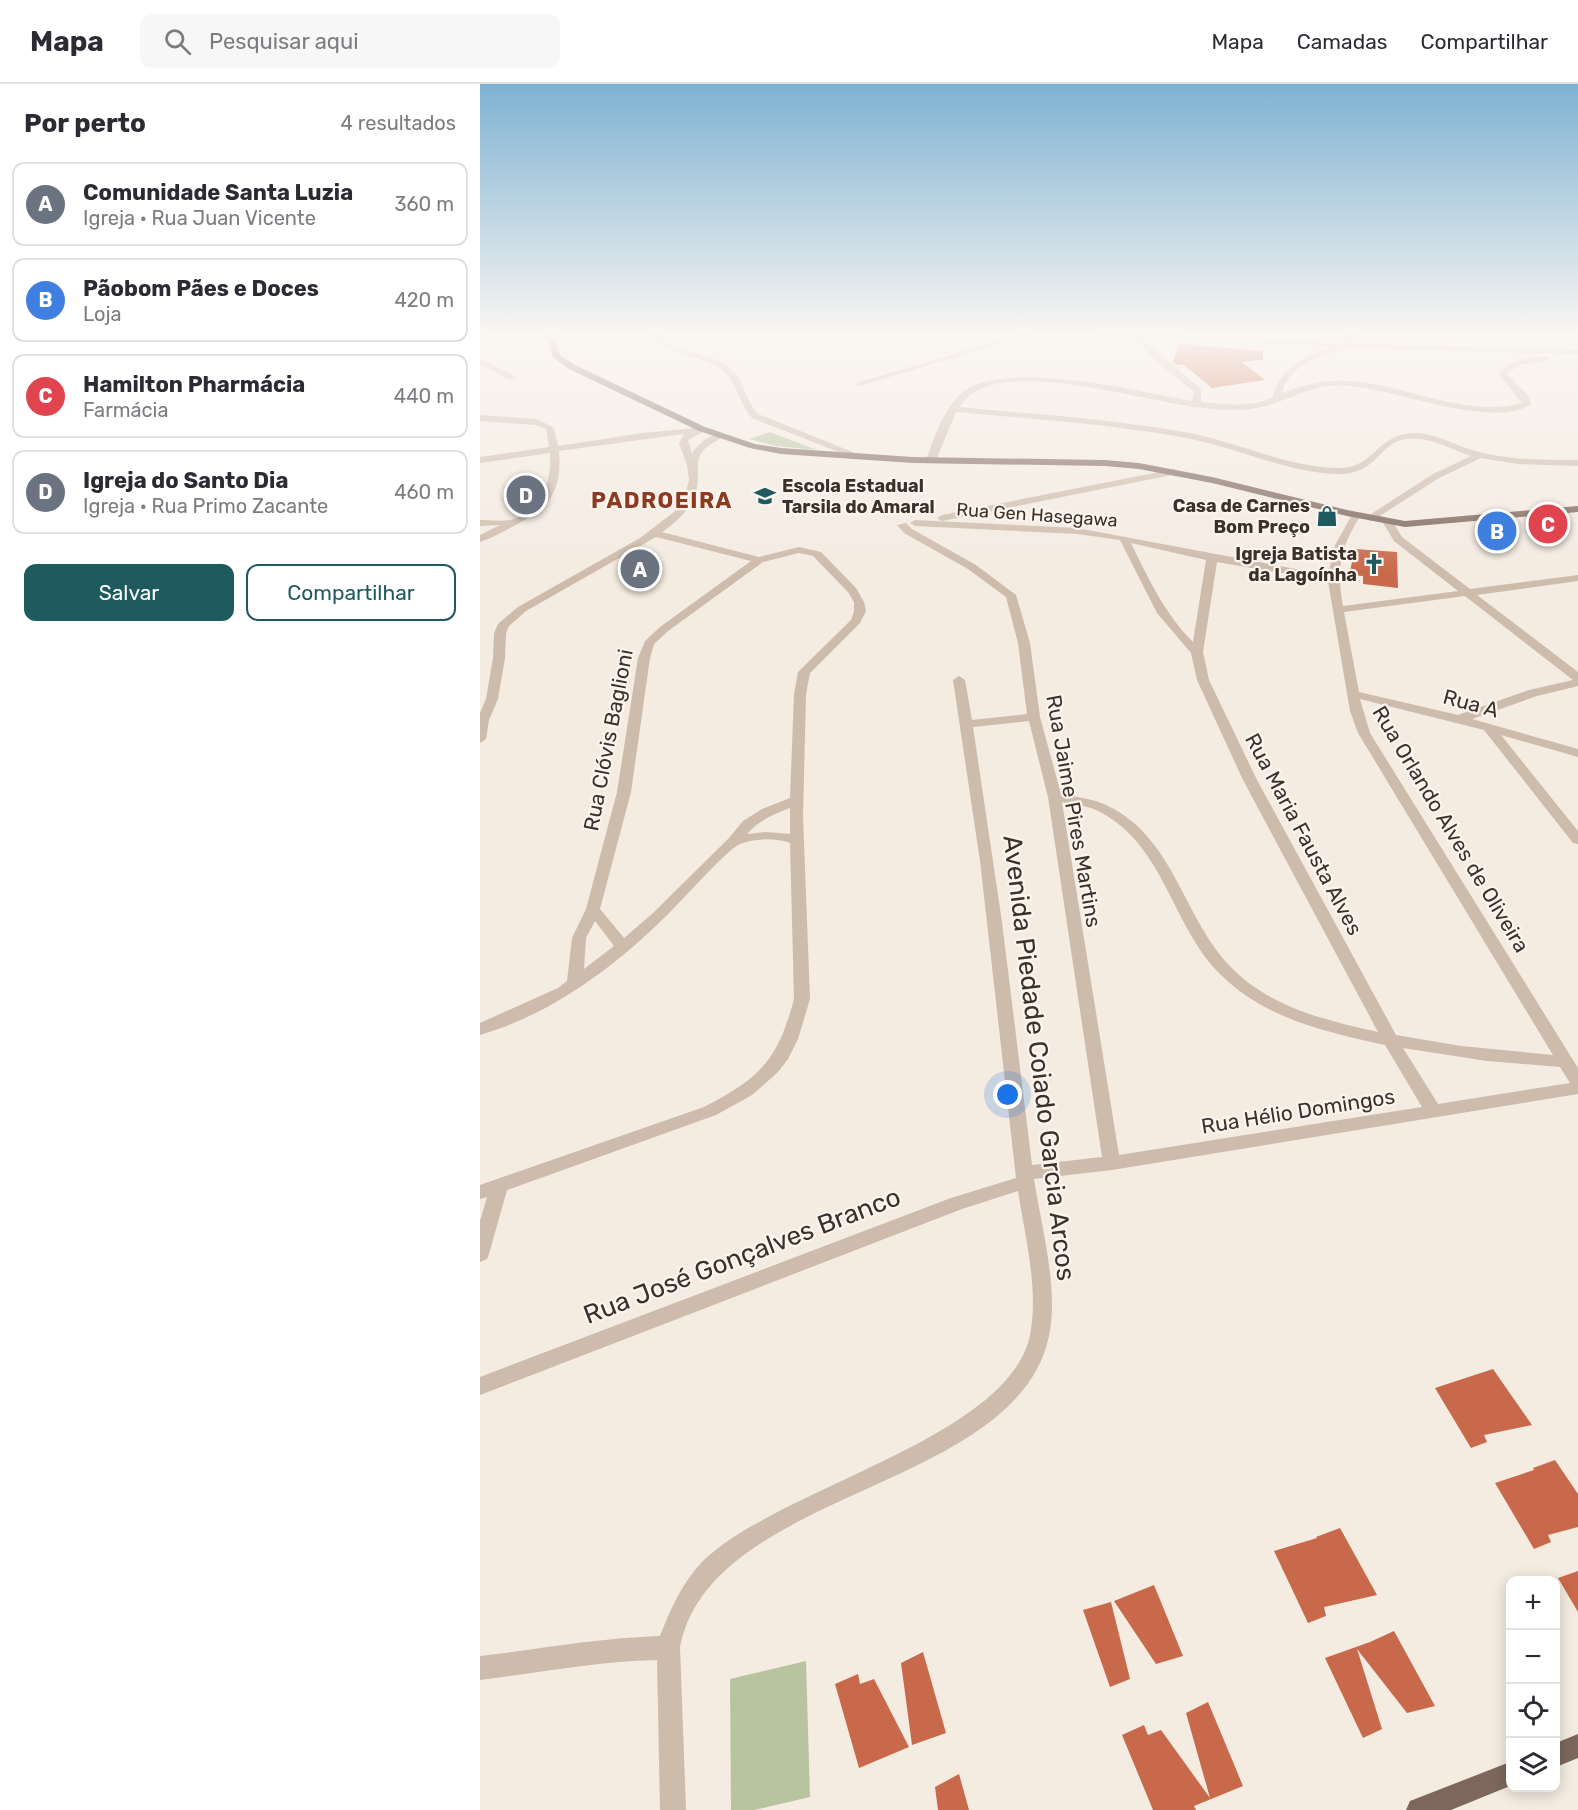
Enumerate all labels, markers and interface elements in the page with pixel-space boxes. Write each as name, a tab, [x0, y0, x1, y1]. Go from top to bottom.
search box	[140, 14, 560, 68]
text: Mapa	[30, 25, 104, 58]
icon: search	[161, 25, 194, 58]
text: Pesquisar aqui	[209, 28, 359, 55]
text: Mapa	[1211, 29, 1264, 54]
text: Camadas	[1297, 29, 1387, 54]
text: Compartilhar	[1420, 29, 1548, 54]
text: Por perto	[24, 108, 146, 139]
text: 4 resultados	[341, 111, 456, 135]
text: Comunidade Santa Luzia	[83, 179, 353, 206]
text: A	[38, 192, 53, 216]
text: 360 m	[395, 192, 454, 216]
text: Igreja · Rua Juan Vicente	[83, 206, 316, 230]
text: Pãobom Pães e Doces	[83, 275, 319, 302]
text: B	[38, 288, 53, 312]
text: 420 m	[394, 288, 454, 312]
text: Loja	[83, 302, 122, 326]
text: Hamilton Pharmácia	[83, 371, 305, 398]
text: C	[38, 384, 53, 408]
text: 440 m	[394, 384, 454, 408]
text: Farmácia	[83, 398, 169, 422]
text: Igreja do Santo Dia	[83, 467, 288, 494]
pin: D	[506, 472, 546, 518]
place label: Escola Estadual Tarsila do Amaral	[782, 475, 935, 518]
text: D	[38, 480, 53, 504]
text: 460 m	[394, 480, 454, 504]
school or university icon: Escola Estadual Tarsila do Amaral	[753, 484, 777, 508]
district label: PADROEIRA	[591, 487, 733, 514]
text: Igreja · Rua Primo Zacante	[83, 494, 328, 518]
place label: Casa de Carnes Bom Preço	[1173, 495, 1310, 538]
street label: Rua Gen Hasegawa	[956, 498, 1118, 532]
pin: C	[1528, 502, 1568, 546]
shop icon: Casa de Carnes Bom Preço	[1315, 504, 1339, 528]
pin: B	[1478, 508, 1516, 554]
place label: Igreja Batista da Lagoínha	[1235, 543, 1357, 586]
pin: A	[620, 546, 660, 592]
church icon: Igreja Batista da Lagoínha	[1362, 552, 1386, 576]
button: Salvar	[24, 564, 234, 621]
button: Compartilhar	[246, 564, 456, 621]
street label: Rua Clóvis Baglioni	[578, 647, 638, 833]
street label: Rua A	[1440, 684, 1502, 722]
street label: Rua Jaime Pires Martins	[1041, 693, 1107, 929]
street label: Rua Orlando Alves de Oliveira	[1367, 701, 1535, 957]
street label: Rua Maria Fausta Alves	[1240, 729, 1368, 939]
street label: Avenida Piedade Coiado Garcia Arcos	[996, 833, 1082, 1283]
your location	[993, 1080, 1022, 1109]
street label: Rua Hélio Domingos	[1199, 1083, 1397, 1139]
street label: Rua José Gonçalves Branco	[579, 1181, 905, 1331]
map controls	[1506, 1576, 1560, 1792]
button: +	[1506, 1576, 1560, 1630]
button: −	[1506, 1630, 1560, 1684]
button: locate	[1506, 1684, 1560, 1738]
button: layers	[1506, 1738, 1560, 1792]

